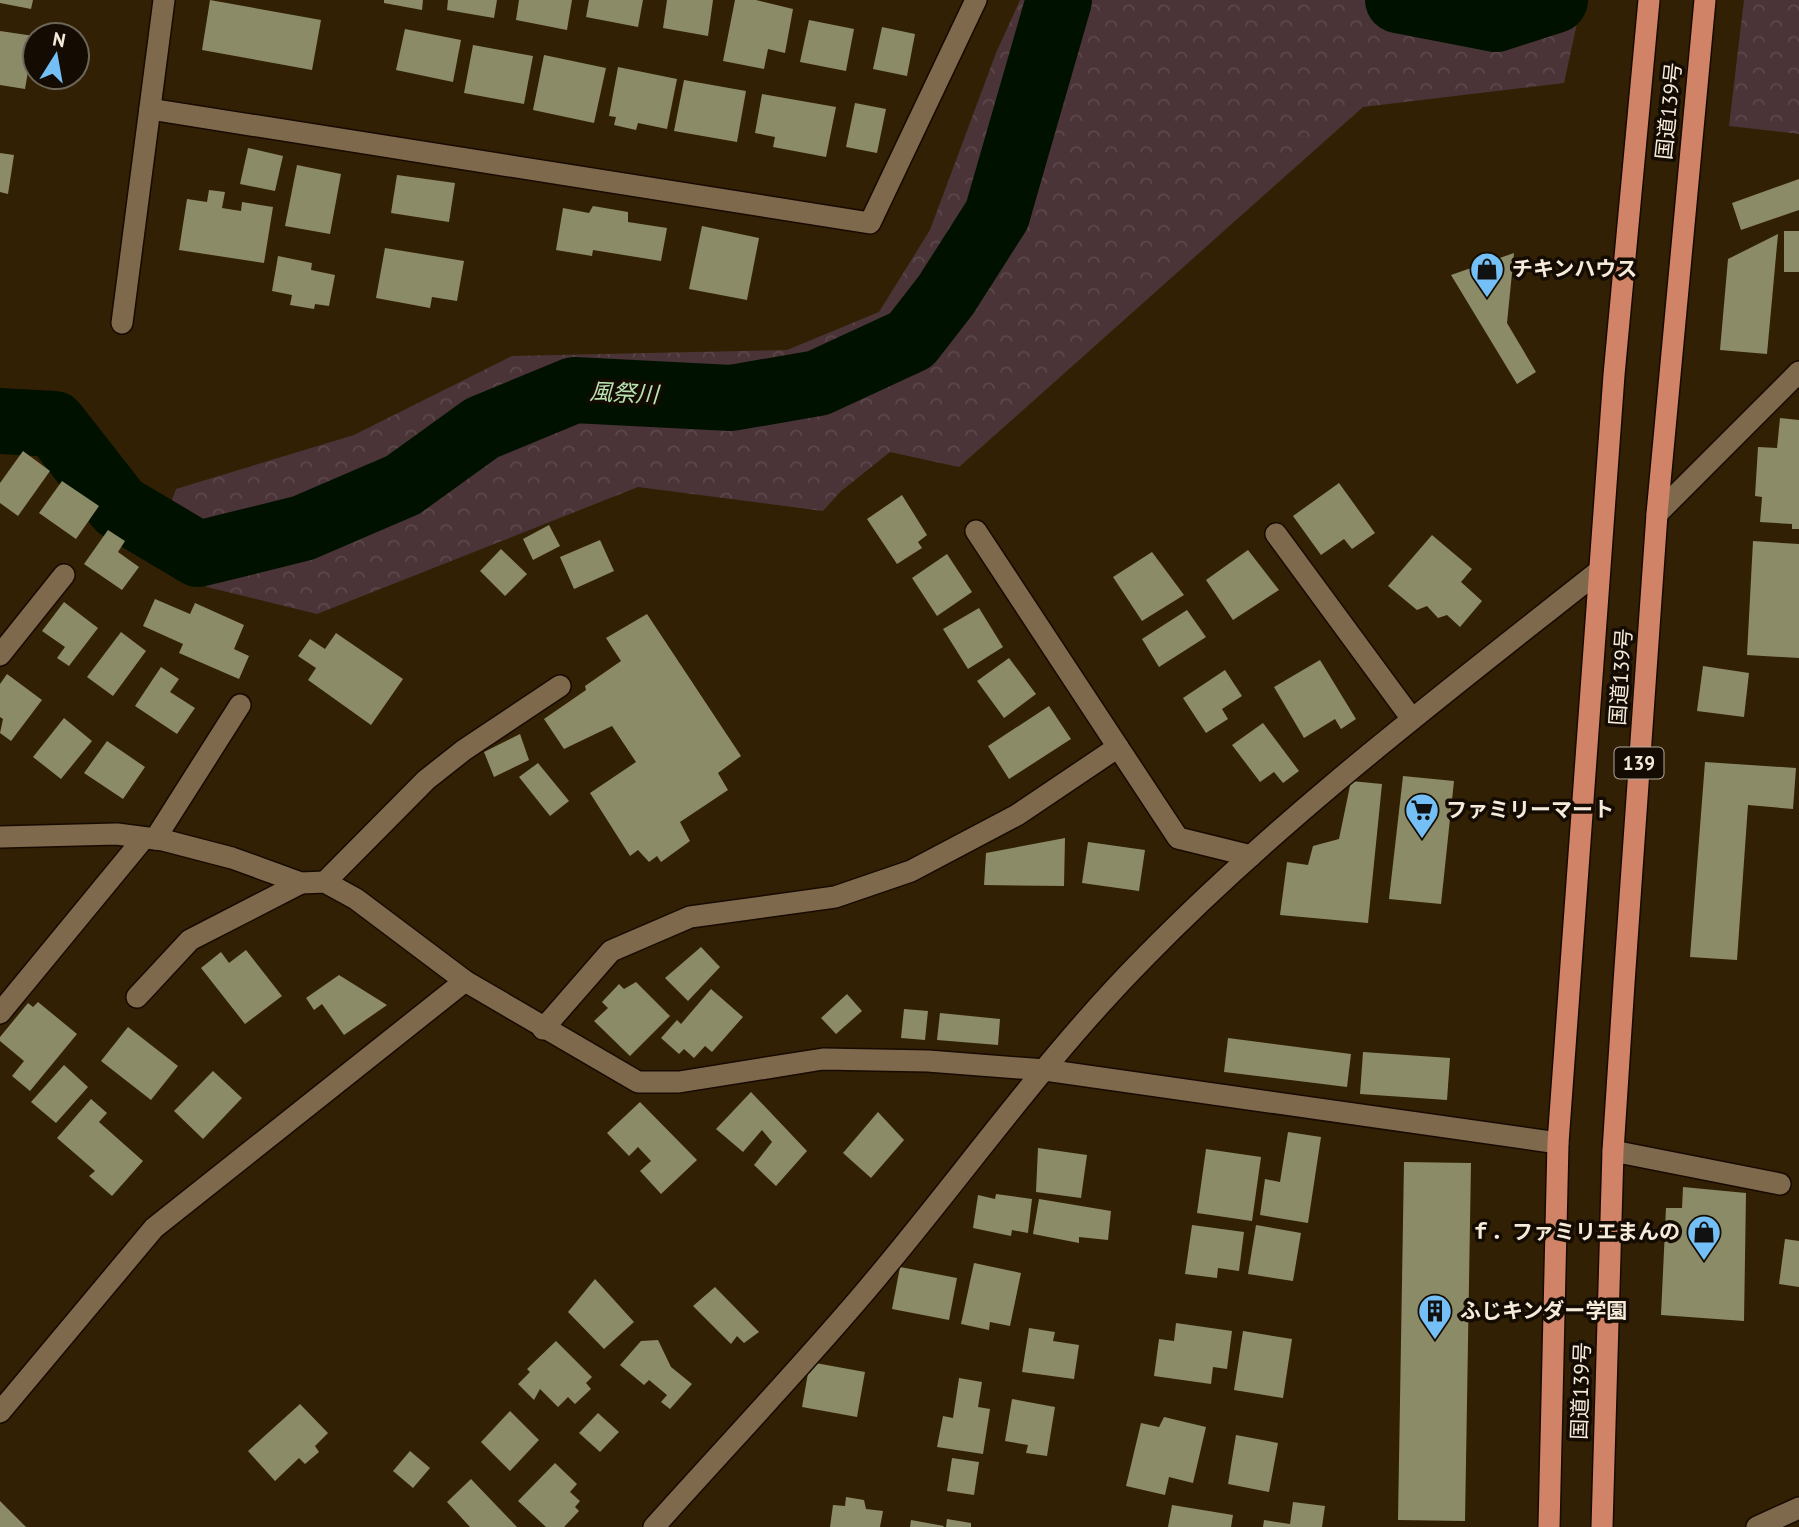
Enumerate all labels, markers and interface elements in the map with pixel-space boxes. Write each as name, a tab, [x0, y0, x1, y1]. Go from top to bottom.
north arrow	[21, 21, 91, 91]
text: N	[51, 26, 68, 52]
street label: 国道139号	[1650, 61, 1687, 161]
shop icon: チキンハウス	[1468, 250, 1506, 299]
place label: チキンハウス	[1512, 255, 1637, 282]
water label: 風祭川	[589, 376, 662, 409]
street label: 国道139号	[1604, 627, 1637, 726]
road number: 139	[1614, 748, 1664, 778]
supermarket icon: ファミリーマート	[1403, 791, 1441, 840]
place label: ファミリーマート	[1446, 796, 1614, 823]
shop icon: ｆ．ファミリエまんの	[1685, 1213, 1723, 1262]
place label: ｆ．ファミリエまんの	[1470, 1218, 1680, 1245]
building icon: ふじキンダー学園	[1416, 1292, 1454, 1341]
place label: ふじキンダー学園	[1460, 1297, 1627, 1324]
street label: 国道139号	[1565, 1342, 1596, 1440]

